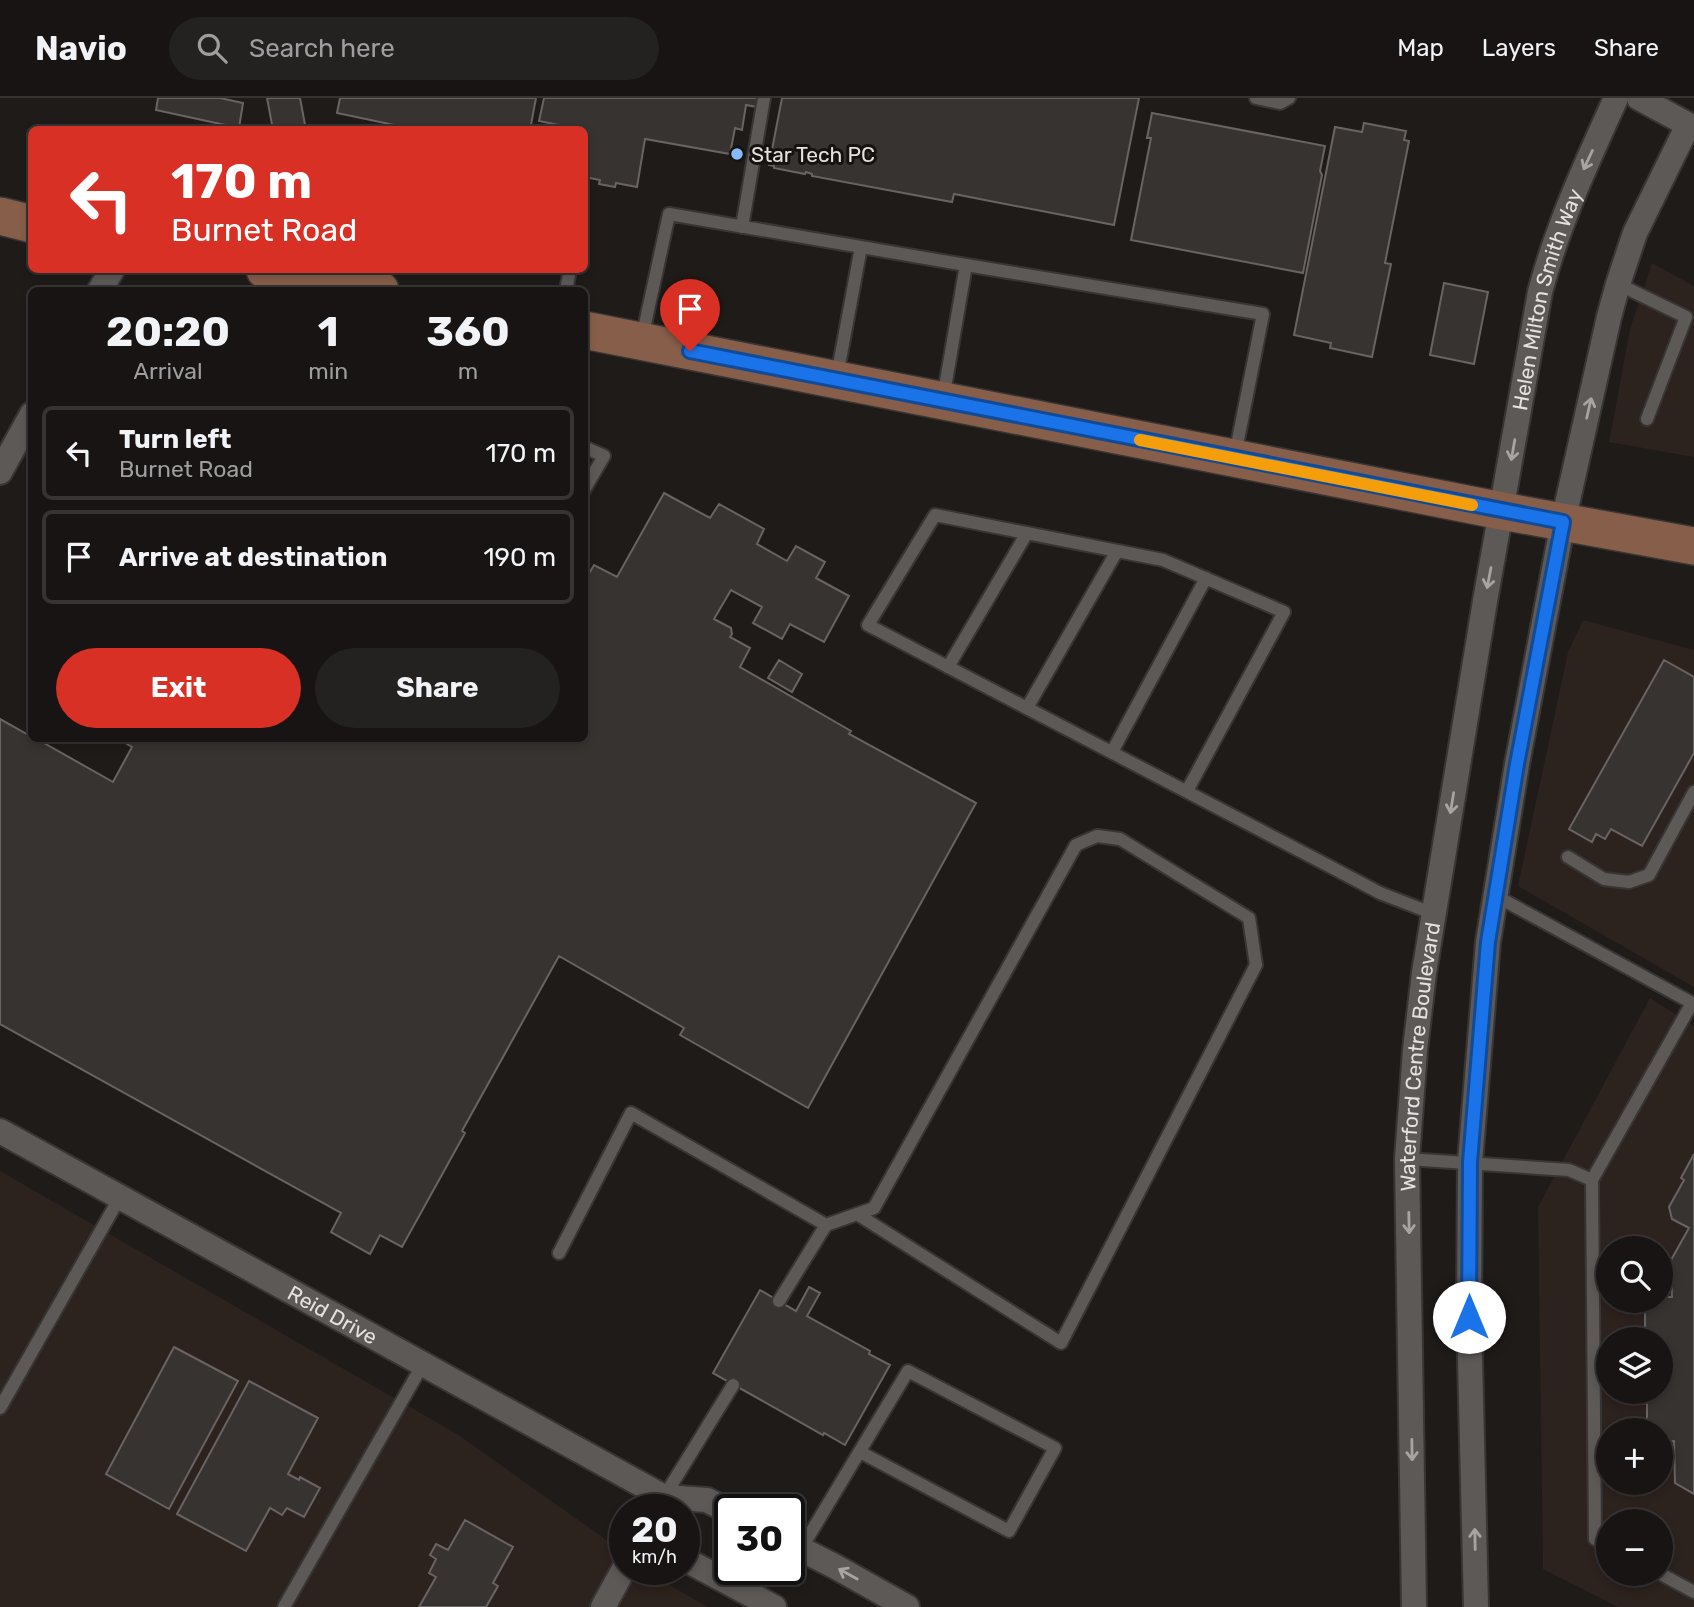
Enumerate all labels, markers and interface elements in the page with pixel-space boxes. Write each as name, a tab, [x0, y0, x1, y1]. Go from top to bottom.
search box	[169, 17, 659, 80]
text: Navio	[35, 29, 127, 68]
icon: search	[193, 29, 231, 67]
text: Search here	[249, 33, 395, 64]
text: Map	[1397, 34, 1444, 62]
text: Layers	[1482, 34, 1556, 62]
text: Share	[1594, 34, 1659, 62]
place label: Star Tech PC	[751, 142, 875, 167]
marker: Star Tech PC	[729, 146, 745, 162]
one-way arrow	[1580, 149, 1594, 170]
text: 170 m	[171, 152, 312, 210]
icon: left	[56, 154, 147, 245]
street label: Helen Milton Smith Way	[1507, 184, 1587, 412]
text: Burnet Road	[171, 211, 357, 249]
pin	[660, 279, 720, 351]
icon: arrive	[671, 290, 709, 328]
text: 20:20	[106, 307, 230, 357]
text: 1	[318, 307, 339, 357]
text: 360	[426, 307, 510, 357]
text: Arrival	[134, 357, 203, 385]
text: min	[308, 357, 348, 385]
text: m	[458, 357, 478, 385]
one-way arrow	[1582, 397, 1596, 420]
text: Turn left	[119, 424, 231, 455]
icon: left	[60, 434, 98, 472]
text: 170 m	[486, 438, 556, 469]
one-way arrow	[1506, 438, 1519, 461]
text: Burnet Road	[119, 455, 253, 483]
icon: arrive	[60, 538, 98, 576]
text: Arrive at destination	[119, 542, 387, 573]
text: 190 m	[483, 542, 556, 573]
one-way arrow	[1482, 566, 1496, 589]
button: Exit	[56, 648, 301, 728]
button: Share	[315, 648, 560, 728]
one-way arrow	[1445, 791, 1458, 813]
street label: Waterford Centre Boulevard	[1394, 920, 1445, 1192]
one-way arrow	[1402, 1211, 1415, 1234]
map controls	[1596, 1236, 1673, 1586]
button: search	[1596, 1236, 1673, 1313]
street label: Reid Drive	[284, 1280, 382, 1349]
position arrow	[1432, 1280, 1506, 1354]
button: layers	[1596, 1327, 1673, 1404]
button: +	[1596, 1418, 1673, 1495]
one-way arrow	[1405, 1439, 1419, 1462]
speed limit sign: 30	[714, 1494, 805, 1585]
text: 20	[631, 1509, 678, 1551]
button: −	[1596, 1509, 1673, 1586]
one-way arrow	[1468, 1528, 1481, 1551]
text: km/h	[632, 1546, 677, 1568]
one-way arrow	[839, 1567, 859, 1581]

